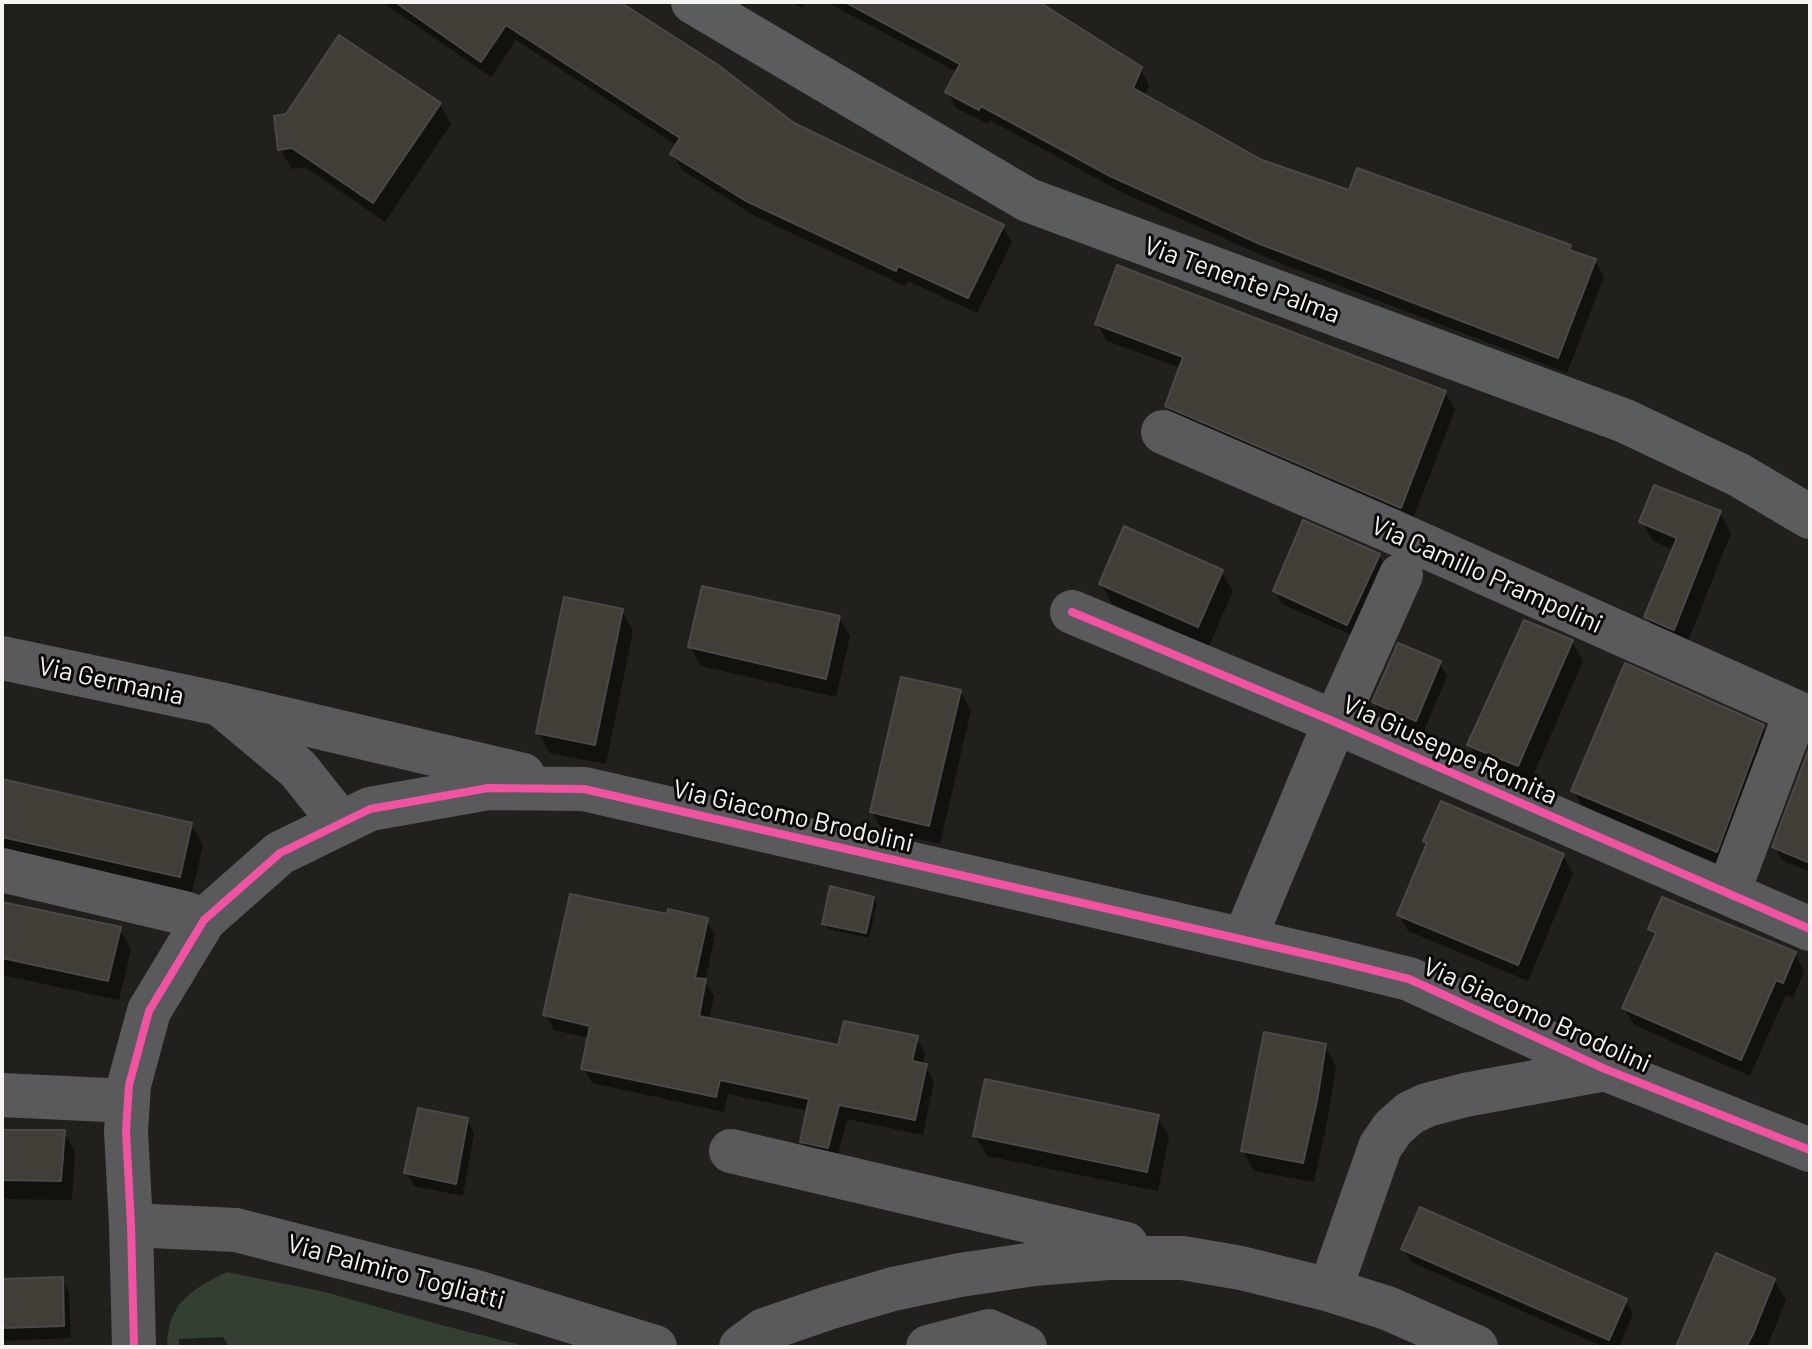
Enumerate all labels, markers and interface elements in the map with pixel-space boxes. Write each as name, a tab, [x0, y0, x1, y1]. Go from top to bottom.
street label: Via Tenente Palma	[1140, 230, 1344, 330]
street label: Via Camillo Prampolini	[1366, 510, 1608, 640]
street label: Via Germania	[35, 650, 187, 712]
street label: Via Giuseppe Romita	[1338, 689, 1562, 811]
street label: Via Giacomo Brodolini	[670, 773, 916, 859]
street label: Via Giacomo Brodolini	[1418, 951, 1656, 1079]
street label: Via Palmiro Togliatti	[284, 1228, 508, 1316]

